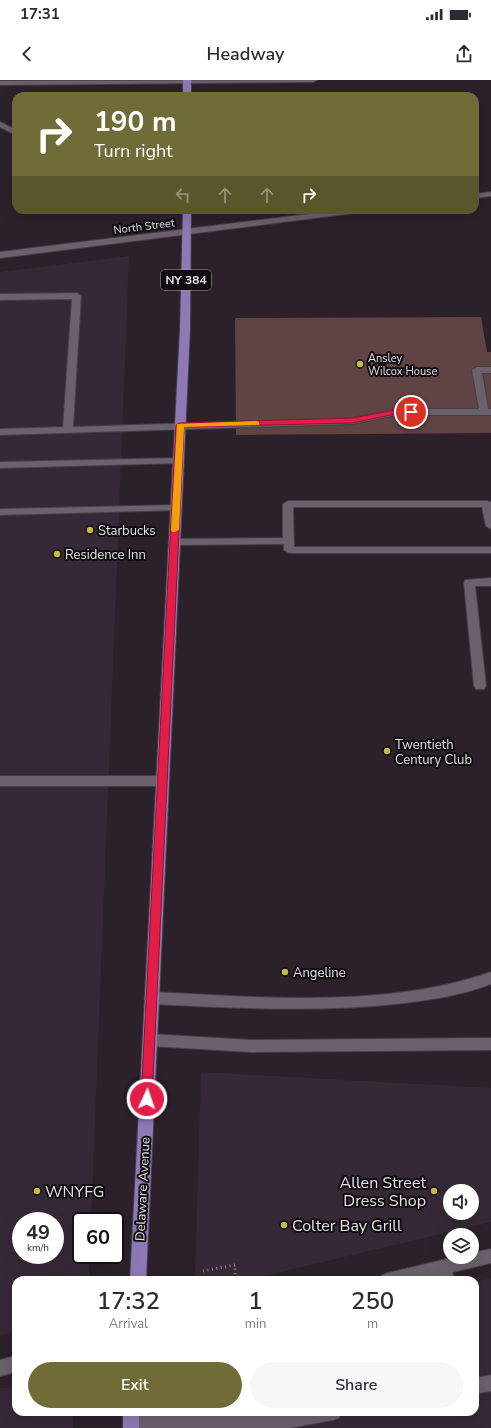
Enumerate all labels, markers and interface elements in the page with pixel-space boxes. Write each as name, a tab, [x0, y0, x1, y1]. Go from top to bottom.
text: 17:31	[20, 4, 60, 24]
text: Headway	[207, 42, 284, 66]
icon: back	[16, 43, 38, 65]
icon: share	[453, 43, 475, 65]
text: 190 m	[94, 103, 177, 141]
icon: right	[28, 108, 80, 160]
text: Turn right	[94, 139, 173, 163]
icon: left	[172, 184, 194, 206]
icon: ahead	[214, 184, 236, 206]
icon: ahead	[256, 184, 278, 206]
icon: right	[298, 184, 320, 206]
street label: North Street	[113, 215, 176, 238]
road number: NY 384	[161, 270, 211, 290]
place label: Ansley Wilcox House	[368, 351, 437, 379]
marker: Ansley Wilcox House	[355, 359, 365, 369]
pin	[394, 395, 428, 429]
icon: arrive	[400, 401, 422, 423]
place label: Starbucks	[98, 522, 156, 540]
marker: Starbucks	[85, 525, 95, 535]
place label: Residence Inn	[65, 546, 146, 564]
marker: Residence Inn	[52, 549, 62, 559]
place label: Twentieth Century Club	[395, 736, 472, 769]
marker: Twentieth Century Club	[382, 746, 392, 756]
place label: Angeline	[293, 964, 346, 982]
marker: Angeline	[280, 967, 290, 977]
position arrow	[126, 1078, 168, 1120]
street label: Delaware Avenue	[131, 1137, 155, 1241]
place label: Allen Street Dress Shop	[340, 1172, 426, 1212]
place label: WNYFG	[45, 1181, 104, 1203]
map controls	[443, 1184, 479, 1264]
button: sound	[443, 1184, 479, 1220]
marker: WNYFG	[32, 1186, 42, 1196]
marker: Allen Street Dress Shop	[429, 1186, 439, 1196]
speed limit sign: 60	[72, 1212, 124, 1264]
place label: Colter Bay Grill	[292, 1215, 402, 1237]
text: 49	[26, 1219, 50, 1246]
marker: Colter Bay Grill	[279, 1220, 289, 1230]
button: layers	[443, 1228, 479, 1264]
text: km/h	[27, 1241, 49, 1255]
text: 17:32	[97, 1285, 160, 1317]
text: 1	[248, 1285, 263, 1317]
text: 250	[351, 1285, 394, 1317]
text: Arrival	[109, 1315, 148, 1333]
text: min	[245, 1315, 266, 1333]
text: m	[367, 1315, 378, 1333]
button: Exit	[28, 1362, 242, 1408]
button: Share	[250, 1362, 463, 1408]

